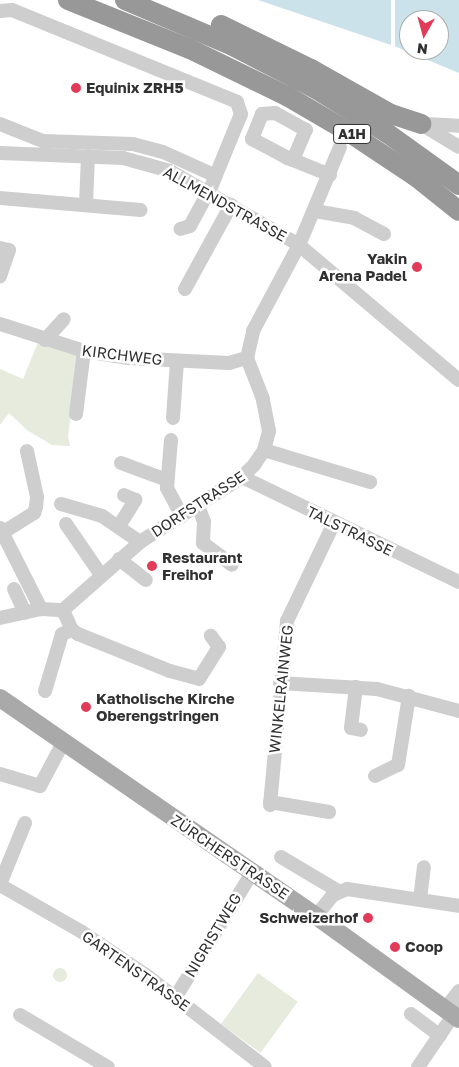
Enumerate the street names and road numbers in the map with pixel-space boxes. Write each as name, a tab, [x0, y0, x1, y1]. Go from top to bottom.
road number: A1H	[332, 122, 372, 146]
street label: ALLMENDSTRASSE	[160, 163, 290, 245]
street label: KIRCHWEG	[81, 341, 163, 369]
street label: DORFSTRASSE	[148, 467, 248, 541]
street label: TALSTRASSE	[304, 502, 396, 560]
street label: WINKELRAINWEG	[265, 624, 297, 754]
street label: ZÜRCHERSTRASSE	[168, 811, 292, 903]
street label: NIGRISTWEG	[181, 890, 245, 980]
street label: GARTENSTRASSE	[79, 927, 193, 1015]

